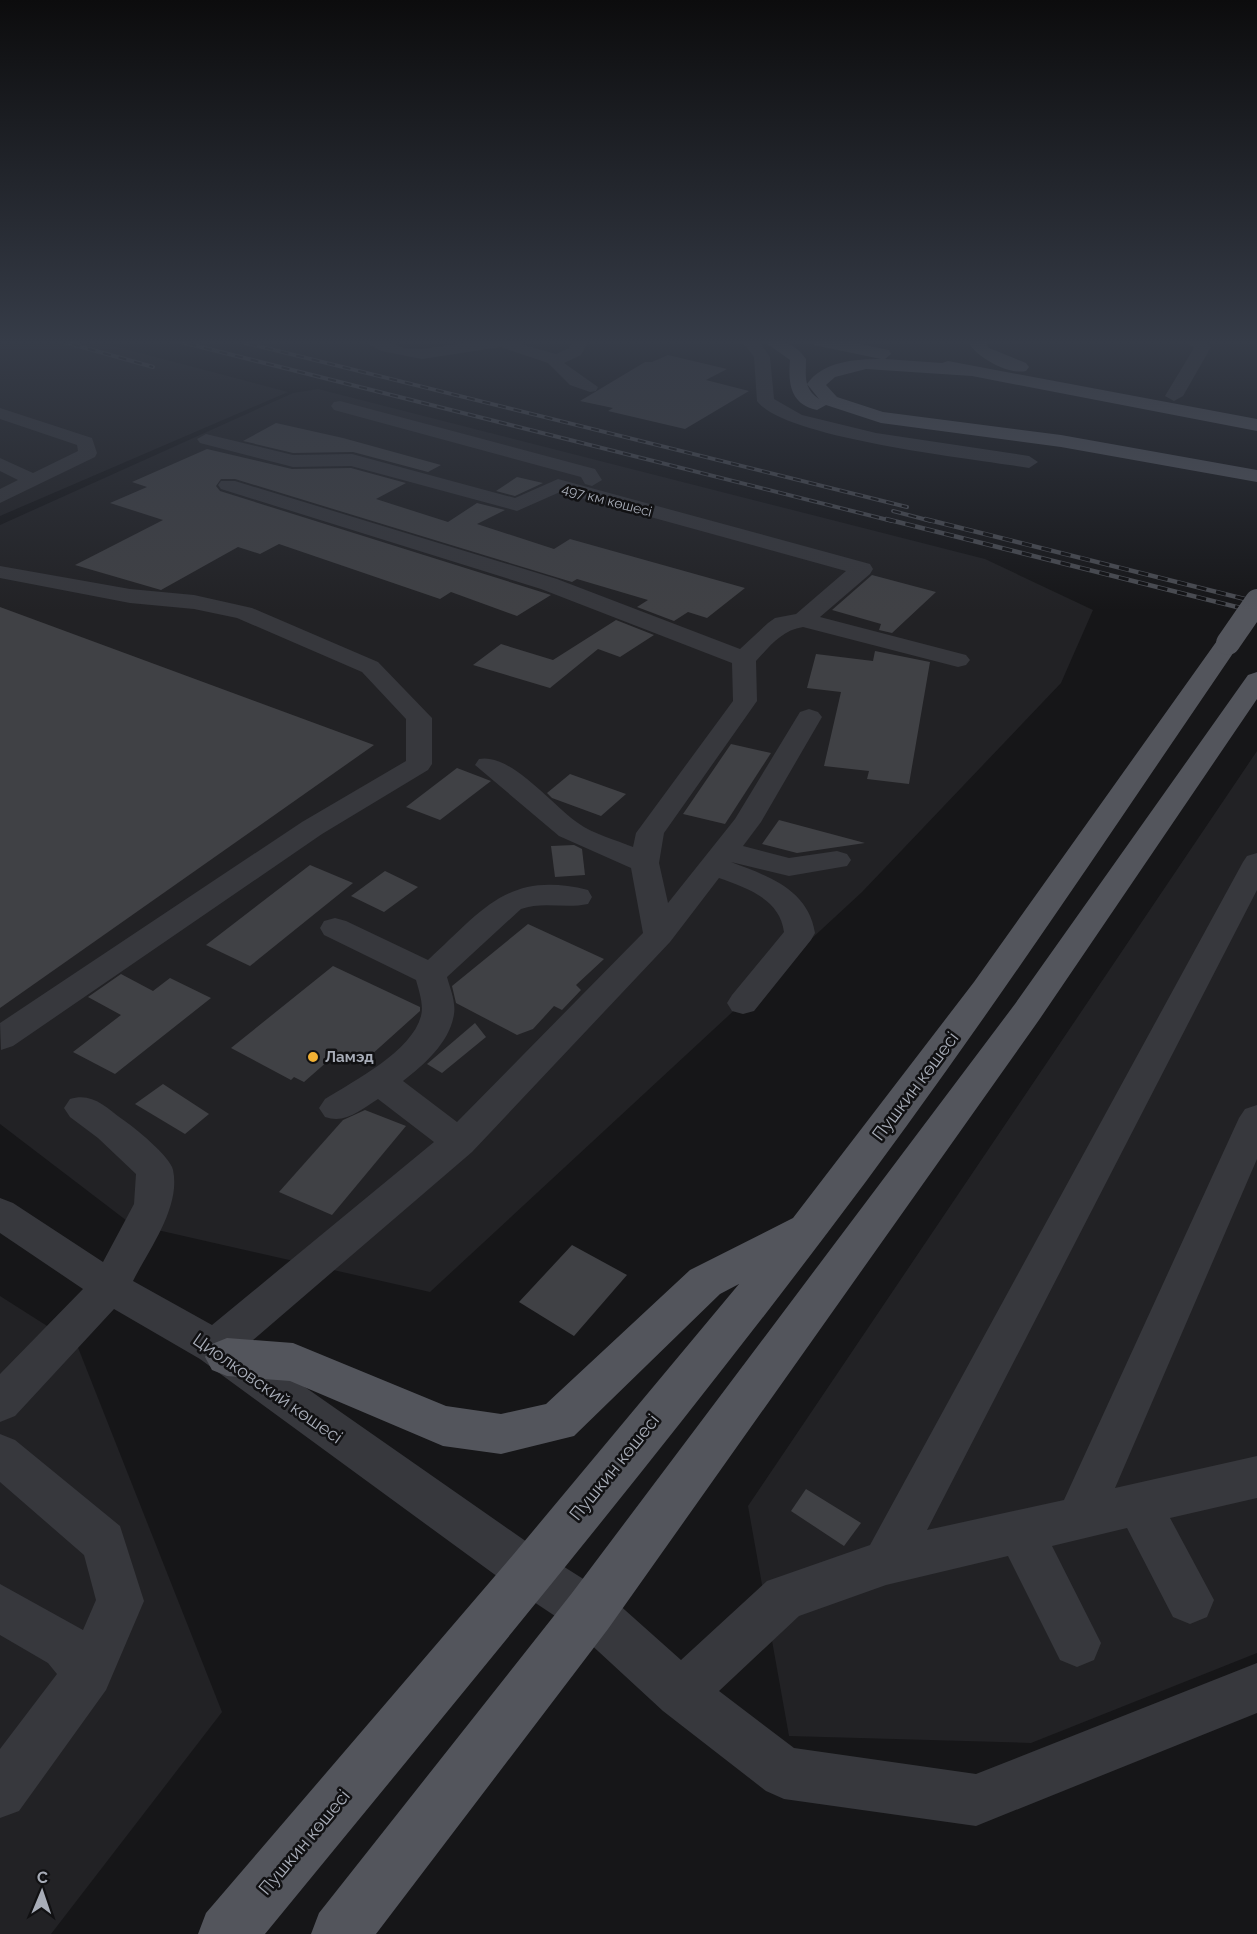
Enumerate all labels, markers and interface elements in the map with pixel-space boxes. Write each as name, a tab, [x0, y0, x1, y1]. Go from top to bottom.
street label: 497 км көшесі	[560, 480, 654, 520]
street label: Пушкин көшесі	[867, 1028, 963, 1144]
place label: Ламэд	[325, 1048, 374, 1066]
marker: Ламэд	[306, 1050, 320, 1064]
street label: Циолковский көшесі	[189, 1328, 347, 1448]
street label: Пушкин көшесі	[565, 1410, 663, 1524]
street label: Пушкин көшесі	[254, 1785, 354, 1899]
north arrow	[12, 1862, 72, 1922]
text: С	[37, 1868, 48, 1887]

